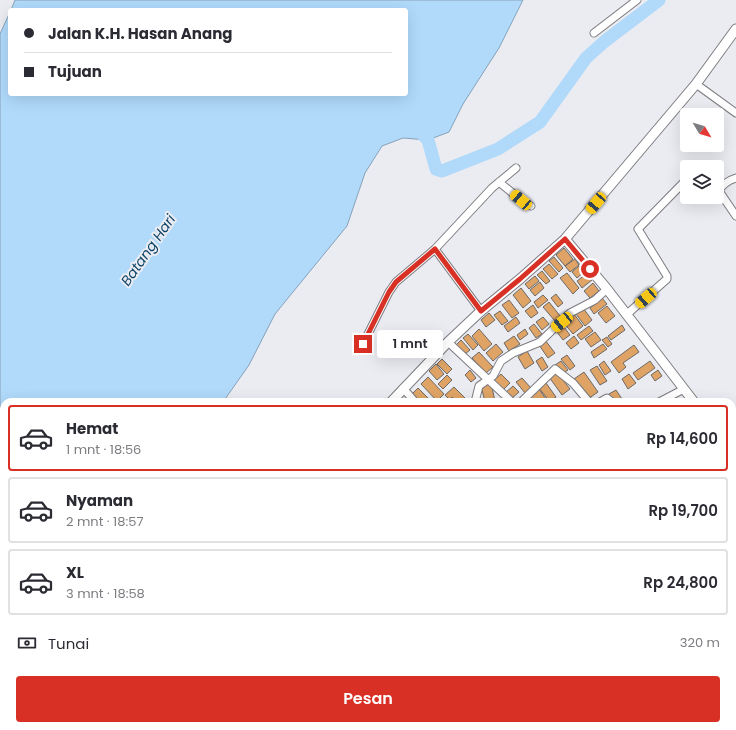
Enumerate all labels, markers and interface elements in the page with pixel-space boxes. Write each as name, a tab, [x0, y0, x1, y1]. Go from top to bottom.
text: Jalan K.H. Hasan Anang	[48, 23, 232, 44]
text: Tujuan	[48, 61, 102, 82]
north arrow	[680, 108, 724, 152]
map controls	[680, 108, 724, 204]
button: layers	[680, 160, 724, 204]
car	[508, 188, 534, 212]
car	[584, 190, 608, 216]
water label: Batang Hari	[116, 210, 180, 290]
route start	[581, 260, 599, 278]
car	[633, 286, 659, 310]
car	[549, 310, 575, 334]
callout: 1 mnt	[377, 330, 443, 358]
text: 1 mnt	[392, 334, 428, 353]
route end	[354, 335, 372, 353]
text: Hemat	[66, 418, 118, 439]
icon: car	[18, 420, 54, 456]
text: Rp 14,600	[647, 428, 718, 449]
text: 1 mnt · 18:56	[66, 440, 141, 459]
text: Nyaman	[66, 490, 133, 511]
icon: car	[18, 492, 54, 528]
text: Rp 19,700	[648, 500, 718, 521]
text: 2 mnt · 18:57	[66, 512, 143, 531]
text: XL	[66, 562, 84, 583]
icon: car	[18, 564, 54, 600]
text: Rp 24,800	[643, 572, 718, 593]
text: 3 mnt · 18:58	[66, 584, 145, 603]
icon: cash	[16, 632, 38, 654]
text: Tunai	[48, 633, 89, 654]
text: 320 m	[680, 633, 720, 652]
button: Pesan	[16, 676, 720, 722]

